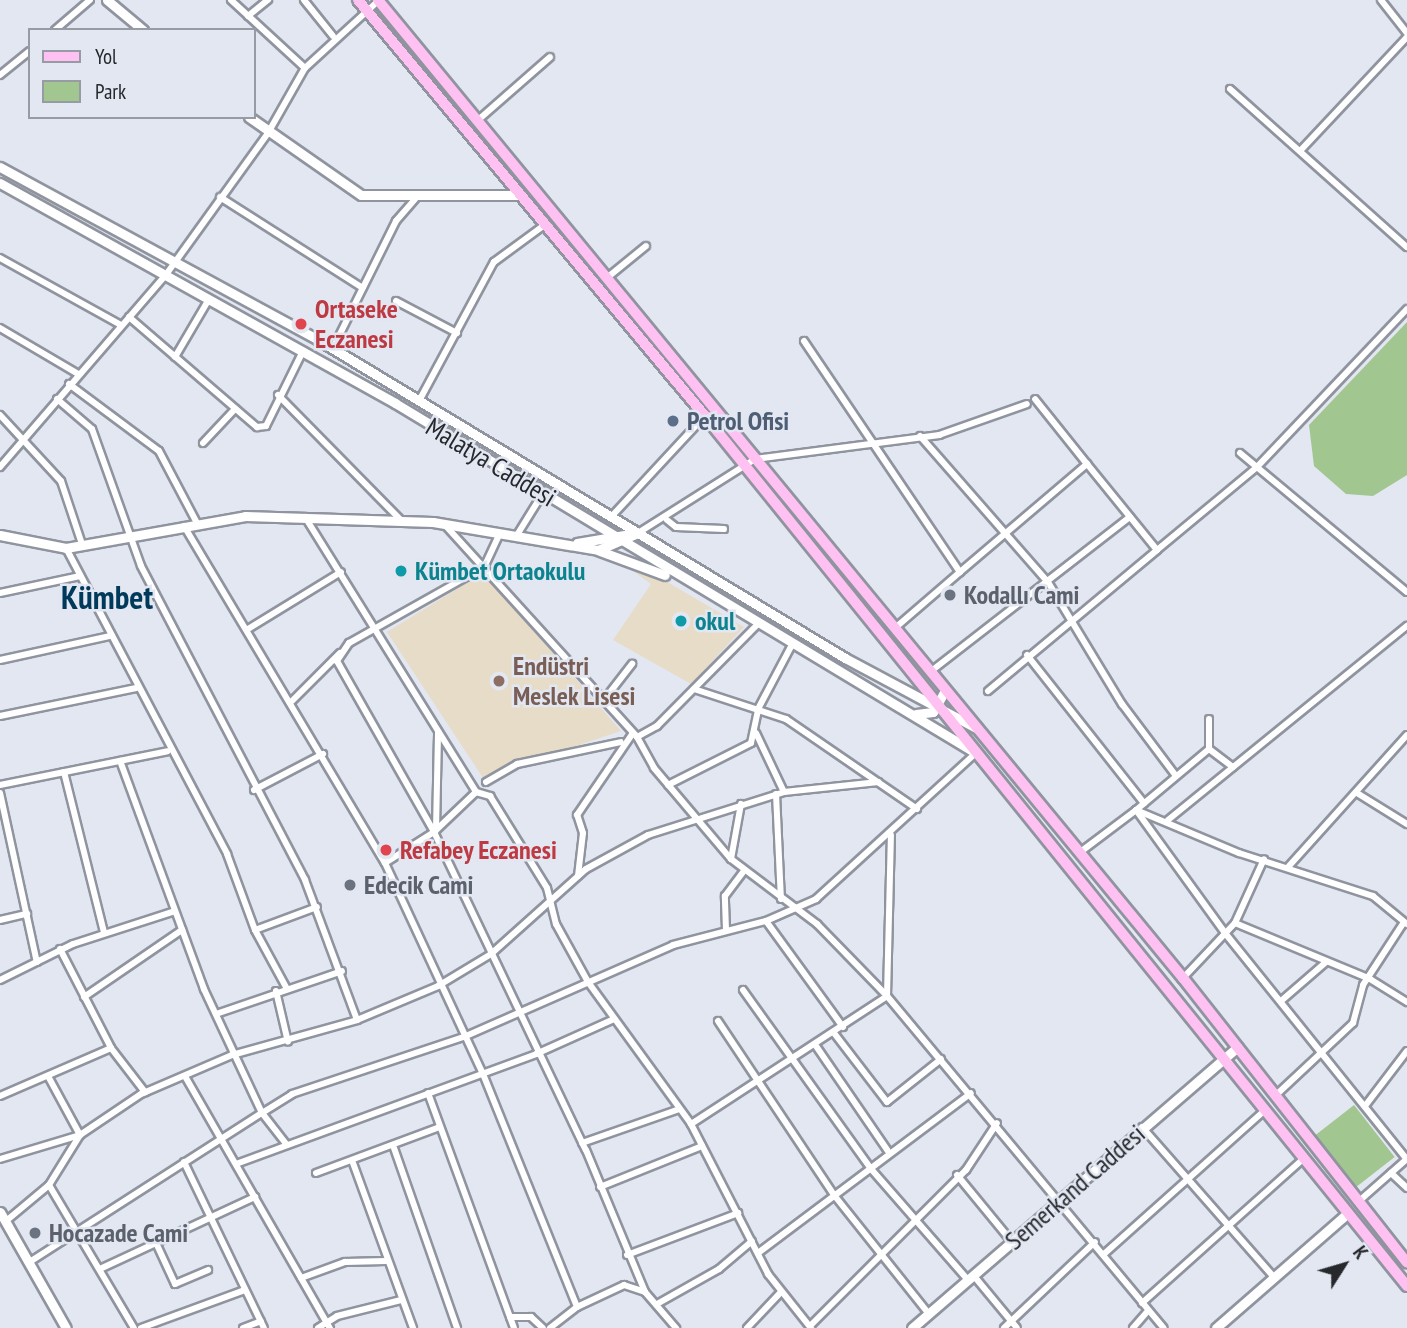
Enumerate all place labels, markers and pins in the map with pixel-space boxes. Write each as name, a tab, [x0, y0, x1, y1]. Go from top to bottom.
place label: Ortaseke Eczanesi	[315, 293, 398, 354]
marker: Ortaseke Eczanesi	[293, 316, 309, 332]
place label: Petrol Ofisi	[687, 405, 789, 437]
marker: Petrol Ofisi	[665, 413, 681, 429]
place label: Kümbet Ortaokulu	[415, 555, 586, 587]
marker: Kümbet Ortaokulu	[393, 563, 409, 579]
place label: Kodallı Cami	[964, 579, 1080, 611]
marker: Kodallı Cami	[942, 587, 958, 603]
place label: okul	[695, 605, 735, 637]
marker: okul	[673, 613, 689, 629]
place label: Endüstri Meslek Lisesi	[513, 650, 636, 712]
marker: Endüstri Meslek Lisesi	[491, 673, 507, 689]
place label: Refabey Eczanesi	[400, 834, 558, 866]
marker: Refabey Eczanesi	[378, 842, 394, 858]
place label: Edecik Cami	[364, 869, 474, 901]
marker: Edecik Cami	[342, 877, 358, 893]
place label: Hocazade Cami	[49, 1217, 188, 1249]
marker: Hocazade Cami	[27, 1225, 43, 1241]

